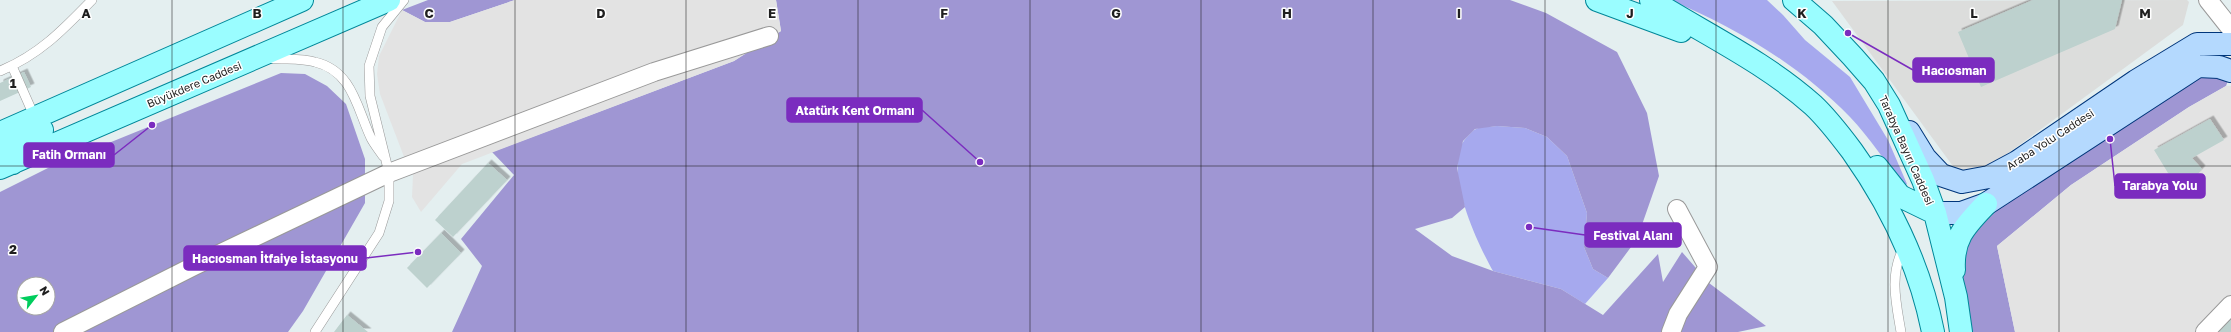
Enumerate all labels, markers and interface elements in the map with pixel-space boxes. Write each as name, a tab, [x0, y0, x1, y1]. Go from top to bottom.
text: A	[81, 5, 91, 21]
text: B	[252, 5, 262, 21]
text: C	[424, 5, 434, 21]
text: D	[596, 5, 606, 21]
text: E	[768, 5, 776, 21]
text: F	[940, 5, 948, 21]
text: G	[1111, 5, 1121, 21]
text: H	[1282, 5, 1292, 21]
text: I	[1457, 5, 1461, 21]
text: J	[1626, 5, 1634, 21]
text: K	[1797, 5, 1807, 21]
text: L	[1970, 5, 1978, 21]
text: M	[2139, 5, 2151, 21]
street label: Büyükdere Caddesi	[145, 58, 243, 110]
callout: Hacıosman	[1913, 58, 1994, 82]
text: Hacıosman	[1922, 63, 1986, 78]
text: 1	[10, 75, 17, 91]
street label: Tarabya Bayırı Caddesi	[1877, 93, 1937, 207]
callout: Atatürk Kent Ormanı	[787, 98, 922, 122]
text: Atatürk Kent Ormanı	[795, 103, 915, 118]
street label: Araba Yolu Caddesi	[2004, 106, 2096, 172]
callout: Fatih Ormanı	[24, 143, 114, 167]
text: Fatih Ormanı	[32, 147, 106, 162]
callout: Tarabya Yolu	[2115, 174, 2205, 198]
text: Tarabya Yolu	[2123, 178, 2197, 193]
callout: Festival Alanı	[1585, 223, 1681, 247]
text: Festival Alanı	[1593, 228, 1673, 243]
text: 2	[9, 241, 17, 257]
callout: Hacıosman İtfaiye İstasyonu	[184, 246, 366, 270]
text: Hacıosman İtfaiye İstasyonu	[192, 251, 358, 266]
north arrow	[16, 276, 56, 316]
text: N	[37, 284, 53, 298]

